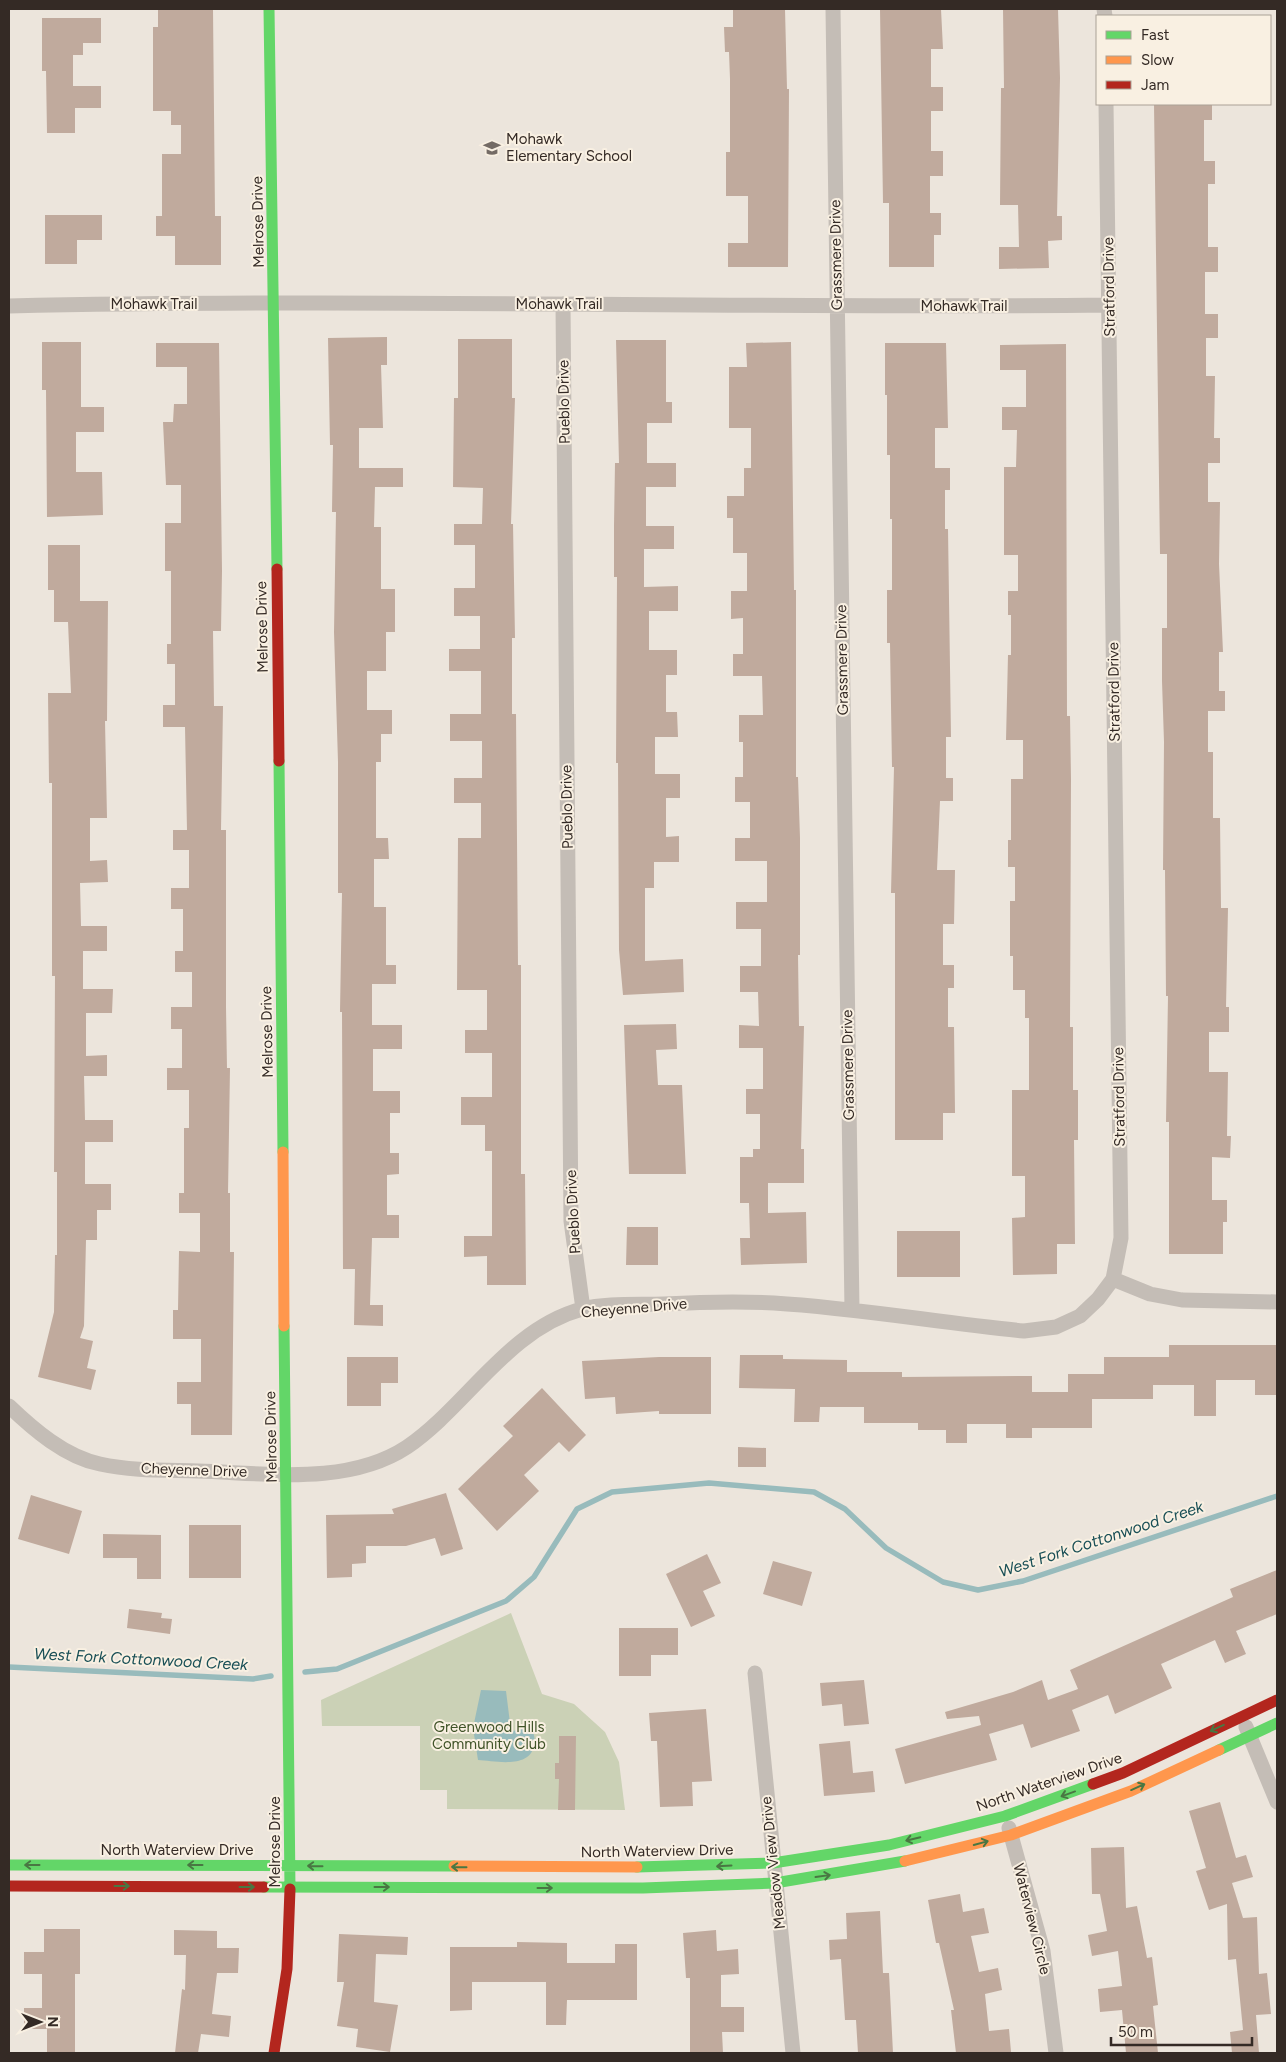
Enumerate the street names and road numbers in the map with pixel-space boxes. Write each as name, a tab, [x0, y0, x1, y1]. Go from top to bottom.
street label: Melrose Drive	[248, 176, 268, 268]
street label: Grassmere Drive	[826, 199, 846, 311]
street label: Stratford Drive	[1099, 237, 1119, 337]
street label: Mohawk Trail	[110, 295, 198, 313]
street label: Mohawk Trail	[515, 295, 603, 313]
street label: Mohawk Trail	[920, 297, 1008, 315]
street label: Pueblo Drive	[554, 360, 574, 444]
street label: Melrose Drive	[252, 581, 272, 673]
street label: Grassmere Drive	[832, 604, 852, 716]
street label: Stratford Drive	[1104, 642, 1124, 742]
street label: Pueblo Drive	[557, 765, 577, 849]
street label: Melrose Drive	[257, 986, 277, 1078]
street label: Grassmere Drive	[838, 1009, 858, 1121]
street label: Stratford Drive	[1109, 1047, 1129, 1147]
street label: Pueblo Drive	[562, 1169, 584, 1255]
street label: Cheyenne Drive	[580, 1294, 688, 1322]
street label: Melrose Drive	[261, 1391, 281, 1483]
street label: Cheyenne Drive	[141, 1459, 247, 1481]
street label: North Waterview Drive	[974, 1749, 1124, 1815]
street label: Melrose Drive	[266, 1796, 284, 1888]
street label: Meadow View Drive	[757, 1796, 789, 1930]
street label: North Waterview Drive	[101, 1841, 253, 1859]
street label: North Waterview Drive	[580, 1841, 734, 1861]
street label: Waterview Circle	[1009, 1861, 1055, 1977]

